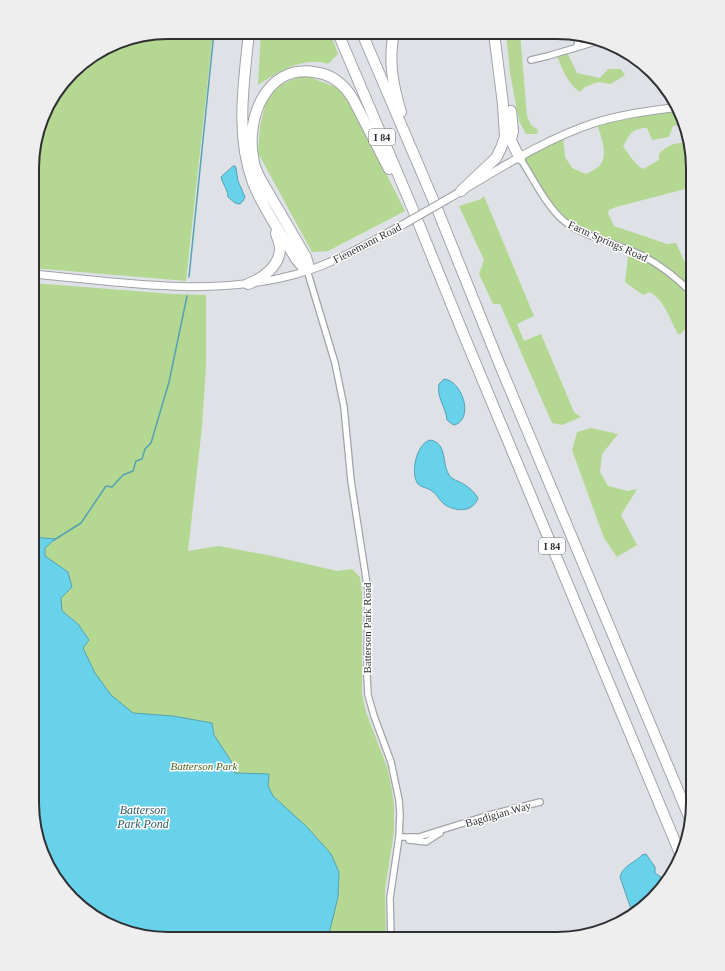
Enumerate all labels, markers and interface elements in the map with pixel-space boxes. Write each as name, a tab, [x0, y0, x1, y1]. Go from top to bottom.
road number: I 84	[369, 129, 395, 145]
street label: Farm Springs Road	[566, 218, 650, 264]
street label: Fienemann Road	[331, 220, 404, 265]
road number: I 84	[539, 538, 565, 554]
street label: Batterson Park Road	[361, 582, 373, 674]
park label: Batterson Park	[171, 760, 239, 772]
street label: Bagdigian Way	[464, 799, 533, 829]
water label: Batterson Park Pond	[116, 803, 170, 831]

